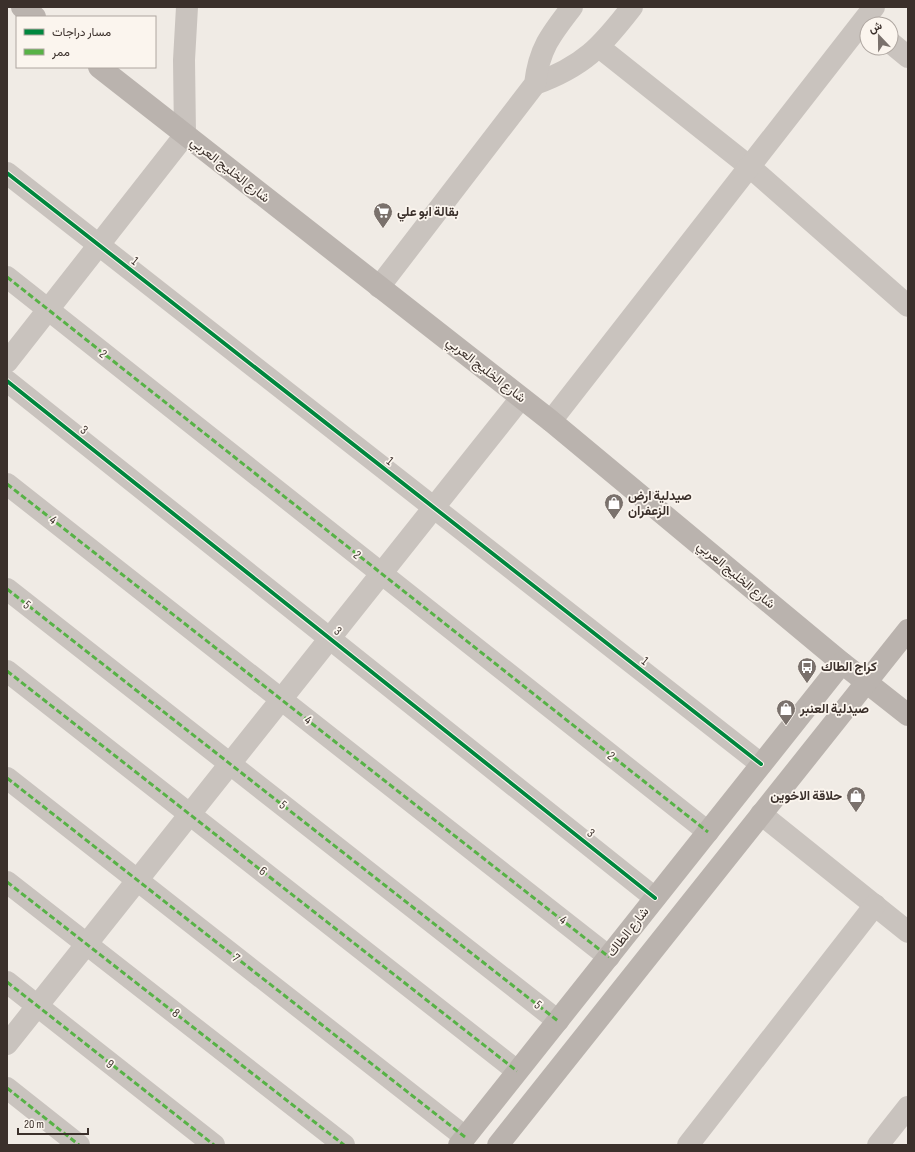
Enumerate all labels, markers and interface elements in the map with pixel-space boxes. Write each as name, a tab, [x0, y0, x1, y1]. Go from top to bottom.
legend	[16, 16, 156, 68]
north arrow	[859, 16, 899, 56]
text: ش	[867, 19, 884, 36]
text: مسار دراجات	[52, 25, 111, 40]
text: ممر	[51, 45, 70, 60]
street label: شارع الخليج العربي	[186, 134, 273, 208]
supermarket icon: بقالة ابو علي	[372, 201, 394, 229]
place label: بقالة ابو علي	[397, 204, 459, 222]
street label: 1	[128, 253, 142, 269]
street label: شارع الخليج العربي	[442, 334, 529, 408]
street label: 2	[96, 346, 110, 362]
street label: 3	[77, 422, 91, 438]
street label: 1	[383, 453, 397, 469]
place label: صيدلية ارض الزعفران	[628, 488, 692, 519]
shop icon: صيدلية ارض الزعفران	[603, 492, 625, 520]
street label: 4	[46, 512, 61, 528]
street label: شارع الخليج العربي	[693, 538, 778, 614]
street label: 2	[350, 547, 364, 563]
street label: 5	[20, 597, 34, 613]
street label: 3	[331, 623, 345, 639]
street label: 1	[638, 653, 652, 669]
bus stop icon: كراج الطاك	[796, 656, 818, 684]
place label: كراج الطاك	[821, 659, 877, 675]
shop icon: صيدلية العنبر	[775, 698, 797, 726]
place label: صيدلية العنبر	[799, 701, 869, 717]
street label: 4	[301, 712, 316, 728]
street label: 2	[604, 748, 618, 764]
shop icon: حلاقة الاخوين	[845, 785, 867, 813]
place label: حلاقة الاخوين	[770, 788, 842, 804]
street label: 5	[276, 797, 290, 813]
street label: 3	[584, 825, 598, 841]
street label: 6	[256, 863, 270, 879]
street label: شارع الطاك	[604, 904, 653, 961]
street label: 4	[556, 912, 571, 928]
street label: 7	[229, 950, 244, 966]
street label: 5	[531, 997, 545, 1013]
street label: 8	[169, 1005, 183, 1021]
street label: 9	[103, 1056, 117, 1072]
scale bar	[18, 1110, 88, 1136]
text: 20 m	[24, 1117, 44, 1132]

